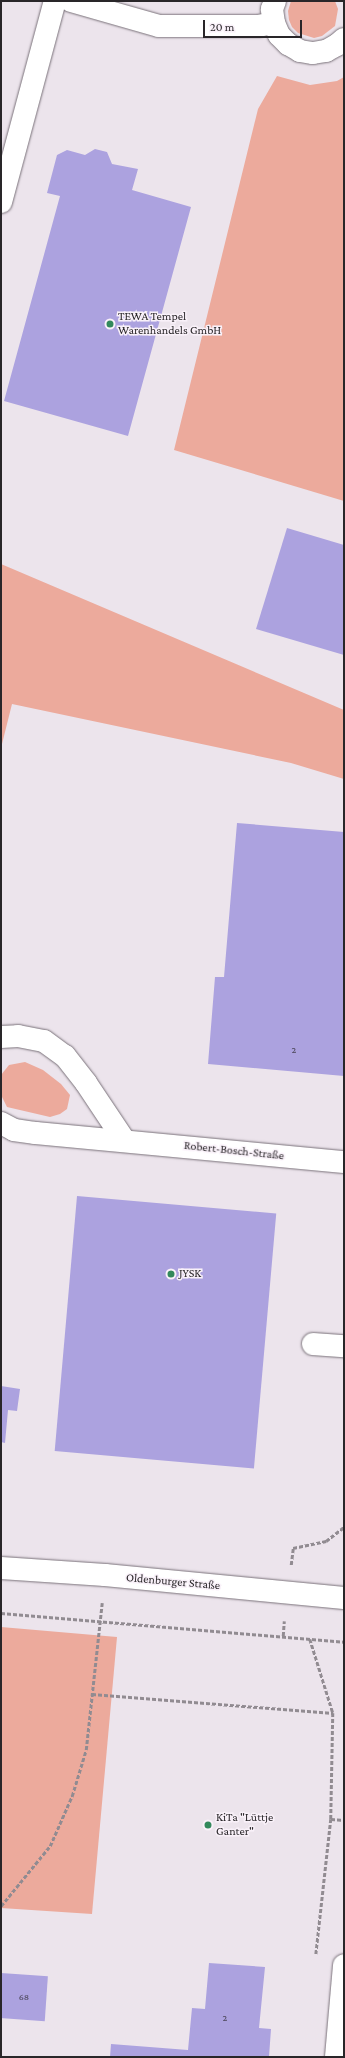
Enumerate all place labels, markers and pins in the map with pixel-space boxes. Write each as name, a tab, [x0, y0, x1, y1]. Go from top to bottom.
place label: TEWA Tempel Warenhandels GmbH	[118, 310, 221, 338]
marker: TEWA Tempel Warenhandels GmbH	[105, 319, 115, 329]
place label: JYSK	[179, 1267, 201, 1281]
marker: JYSK	[166, 1269, 176, 1279]
place label: KiTa "Lüttje Ganter"	[216, 1811, 273, 1839]
marker: KiTa "Lüttje Ganter"	[203, 1820, 213, 1830]

